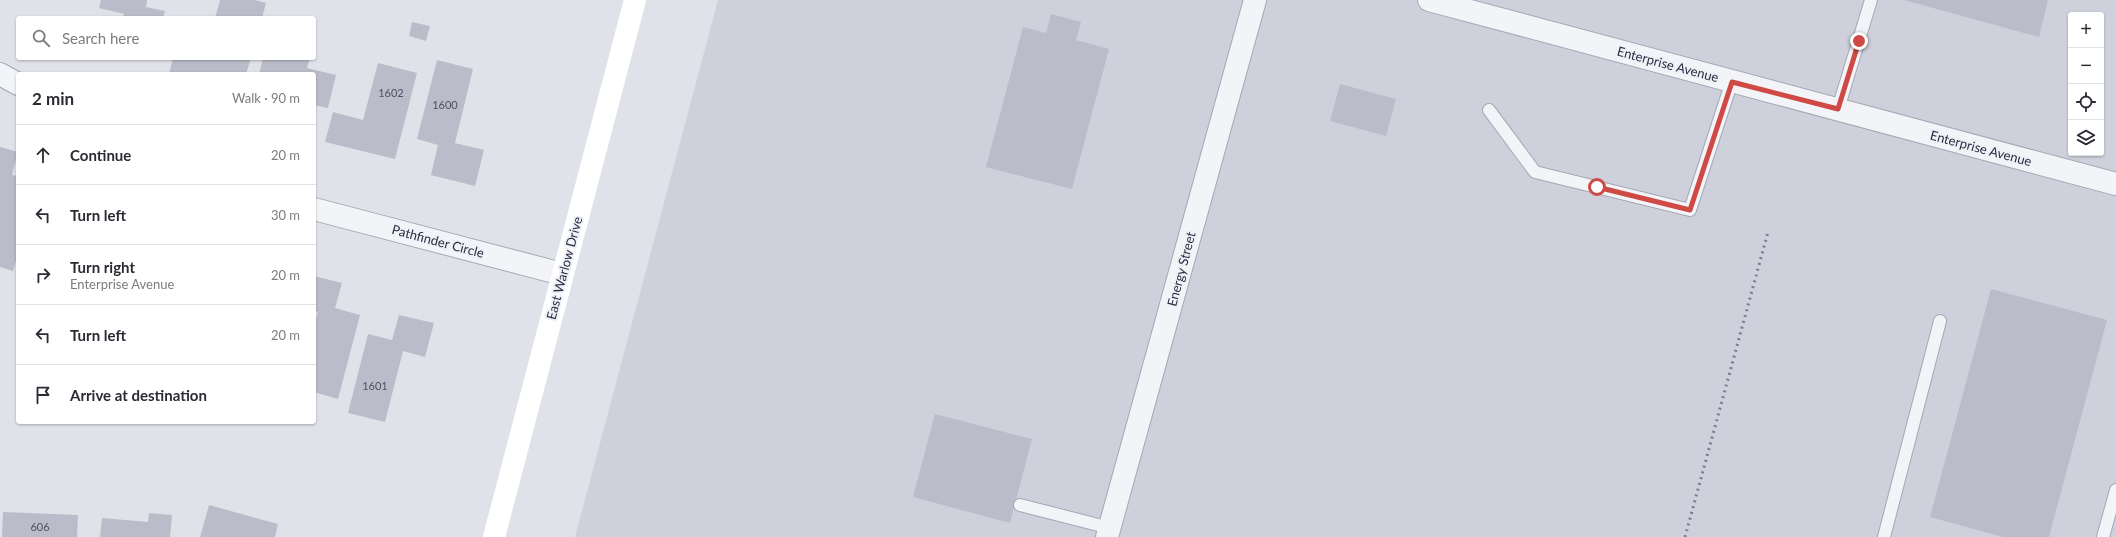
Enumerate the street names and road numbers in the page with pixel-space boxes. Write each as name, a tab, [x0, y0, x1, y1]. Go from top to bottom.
street label: Enterprise Avenue	[1616, 43, 1721, 85]
street label: Enterprise Avenue	[1929, 127, 2034, 169]
street label: East Warlow Drive	[543, 215, 585, 321]
street label: Pathfinder Circle	[390, 221, 486, 261]
street label: Energy Street	[1163, 230, 1199, 308]

